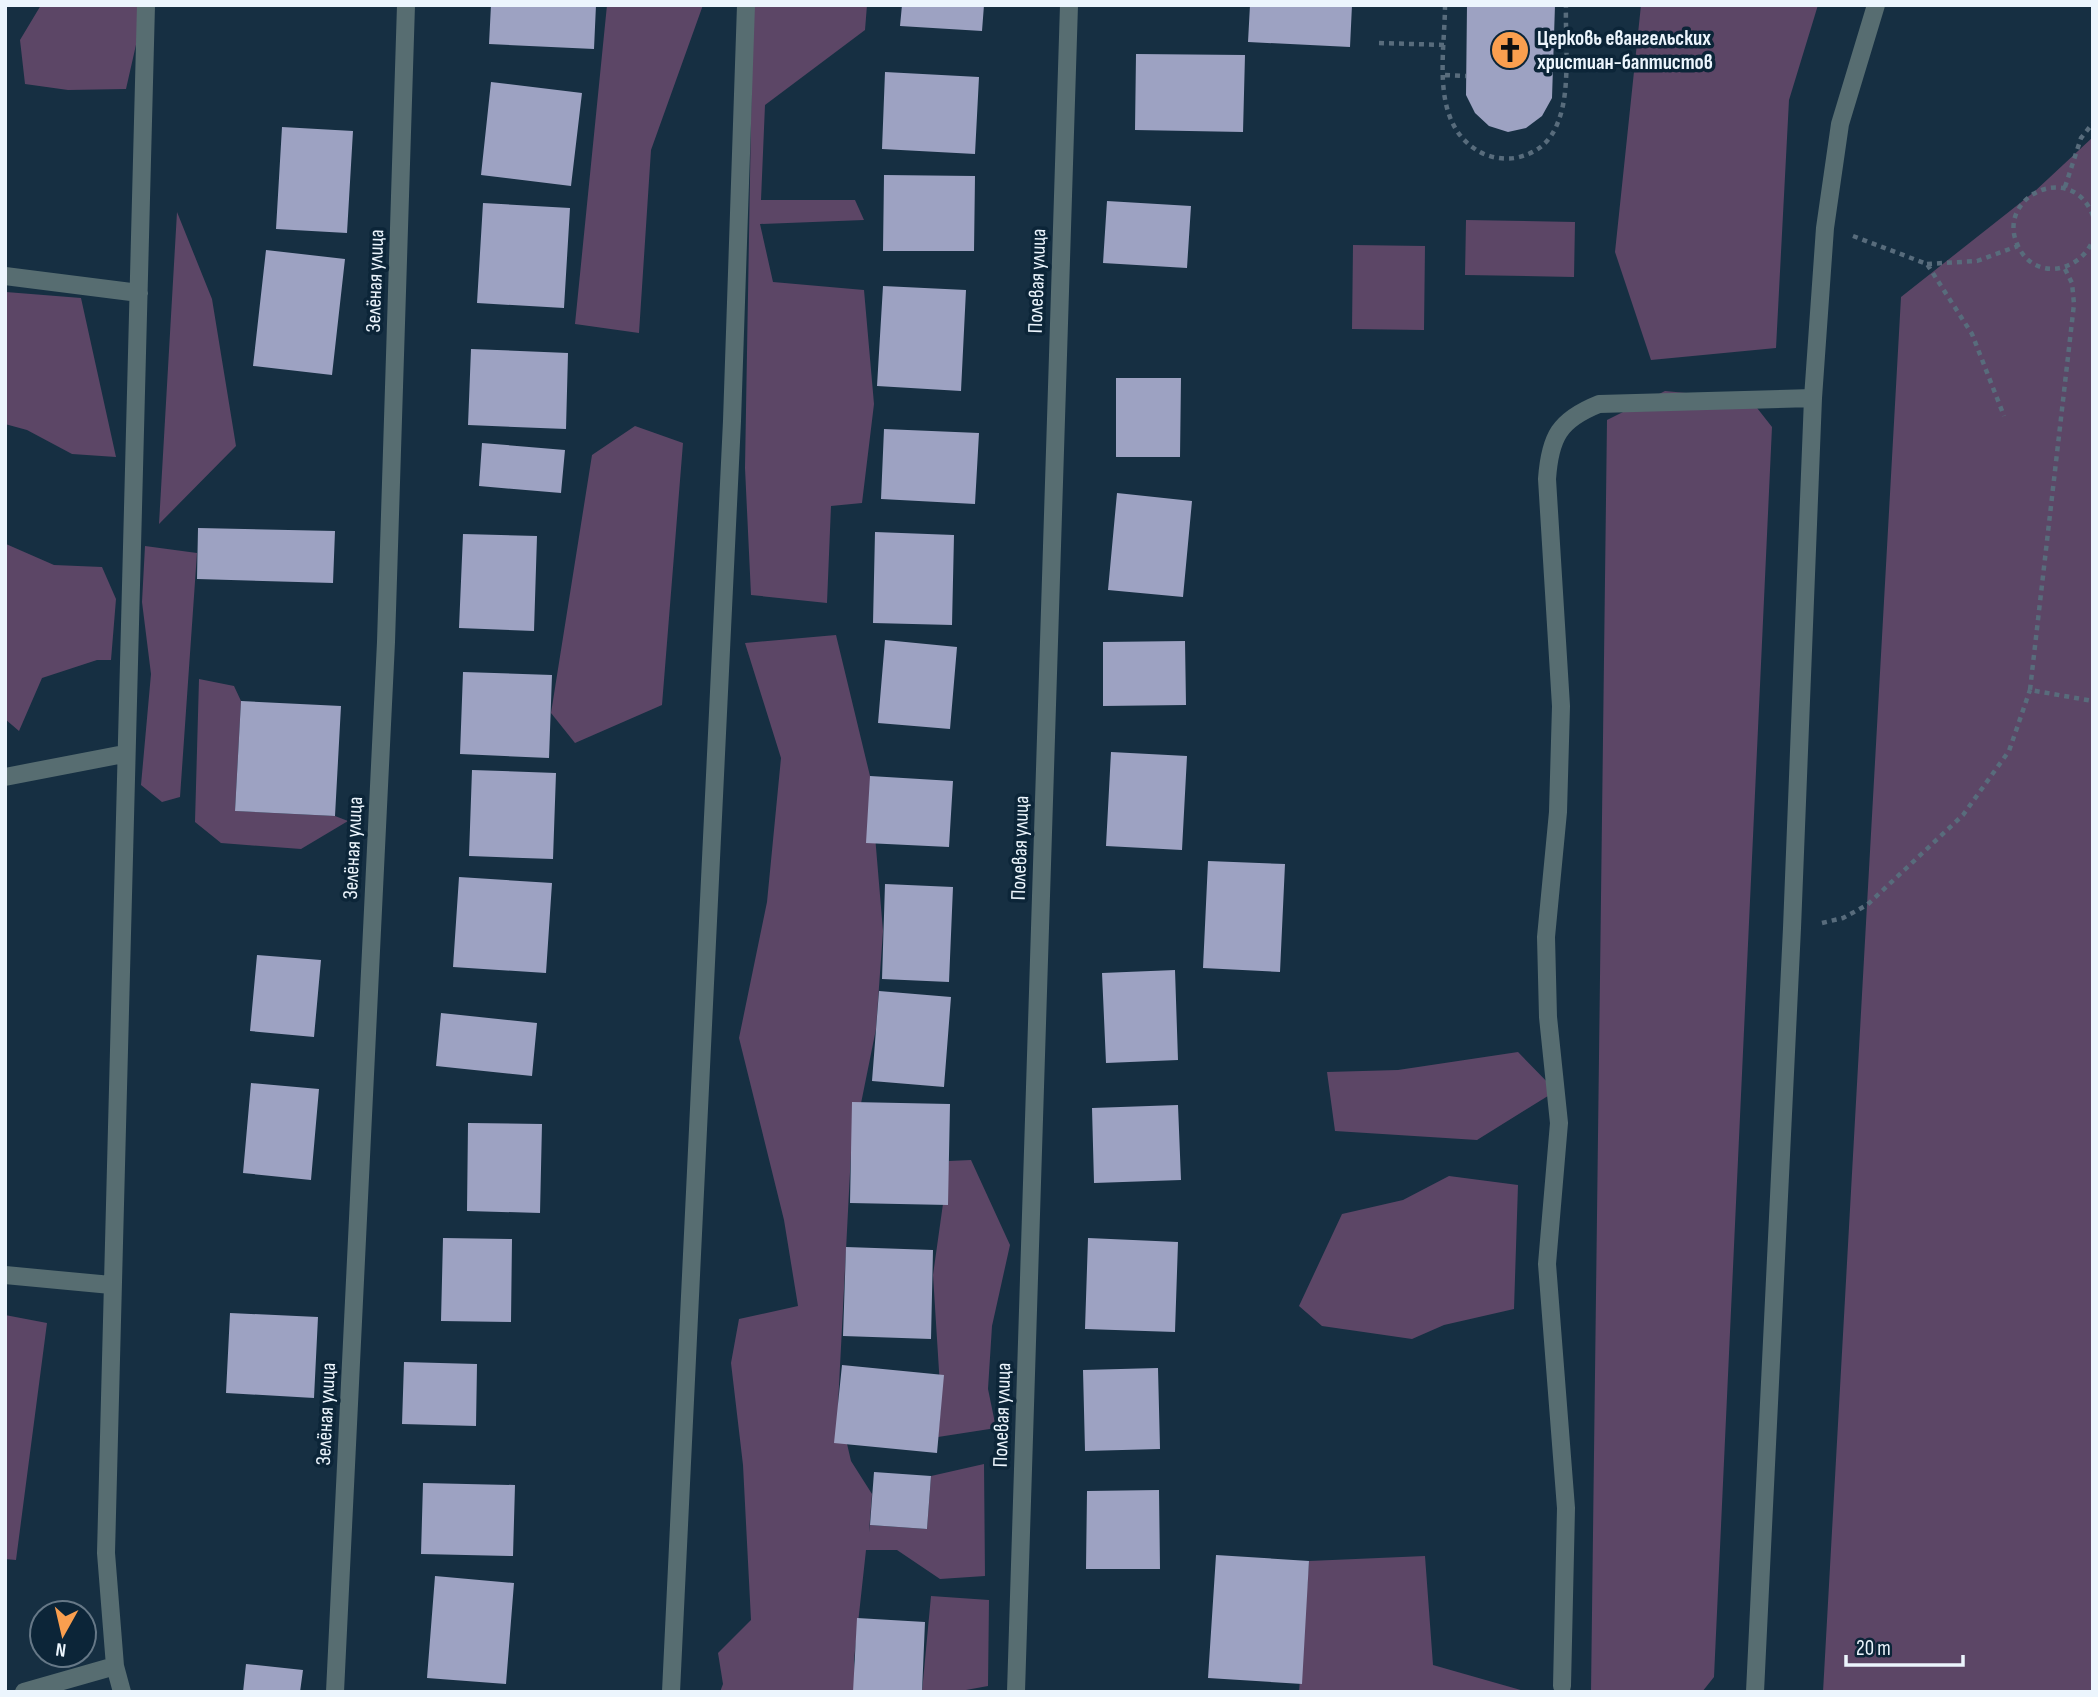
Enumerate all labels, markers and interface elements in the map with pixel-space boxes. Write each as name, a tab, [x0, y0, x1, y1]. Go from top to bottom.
place label: Церковь евангельских христиан-баптистов	[1537, 26, 1713, 75]
church icon: Церковь евангельских христиан-баптистов	[1489, 29, 1531, 71]
street label: Полевая улица	[1023, 228, 1051, 334]
street label: Зелёная улица	[361, 229, 389, 333]
street label: Полевая улица	[1006, 795, 1034, 901]
street label: Зелёная улица	[338, 796, 368, 900]
street label: Зелёная улица	[311, 1362, 341, 1466]
street label: Полевая улица	[988, 1362, 1016, 1468]
north arrow	[28, 1599, 98, 1669]
scale bar	[1846, 1624, 1963, 1668]
text: 20 m	[1856, 1636, 1891, 1661]
text: N	[54, 1637, 67, 1661]

